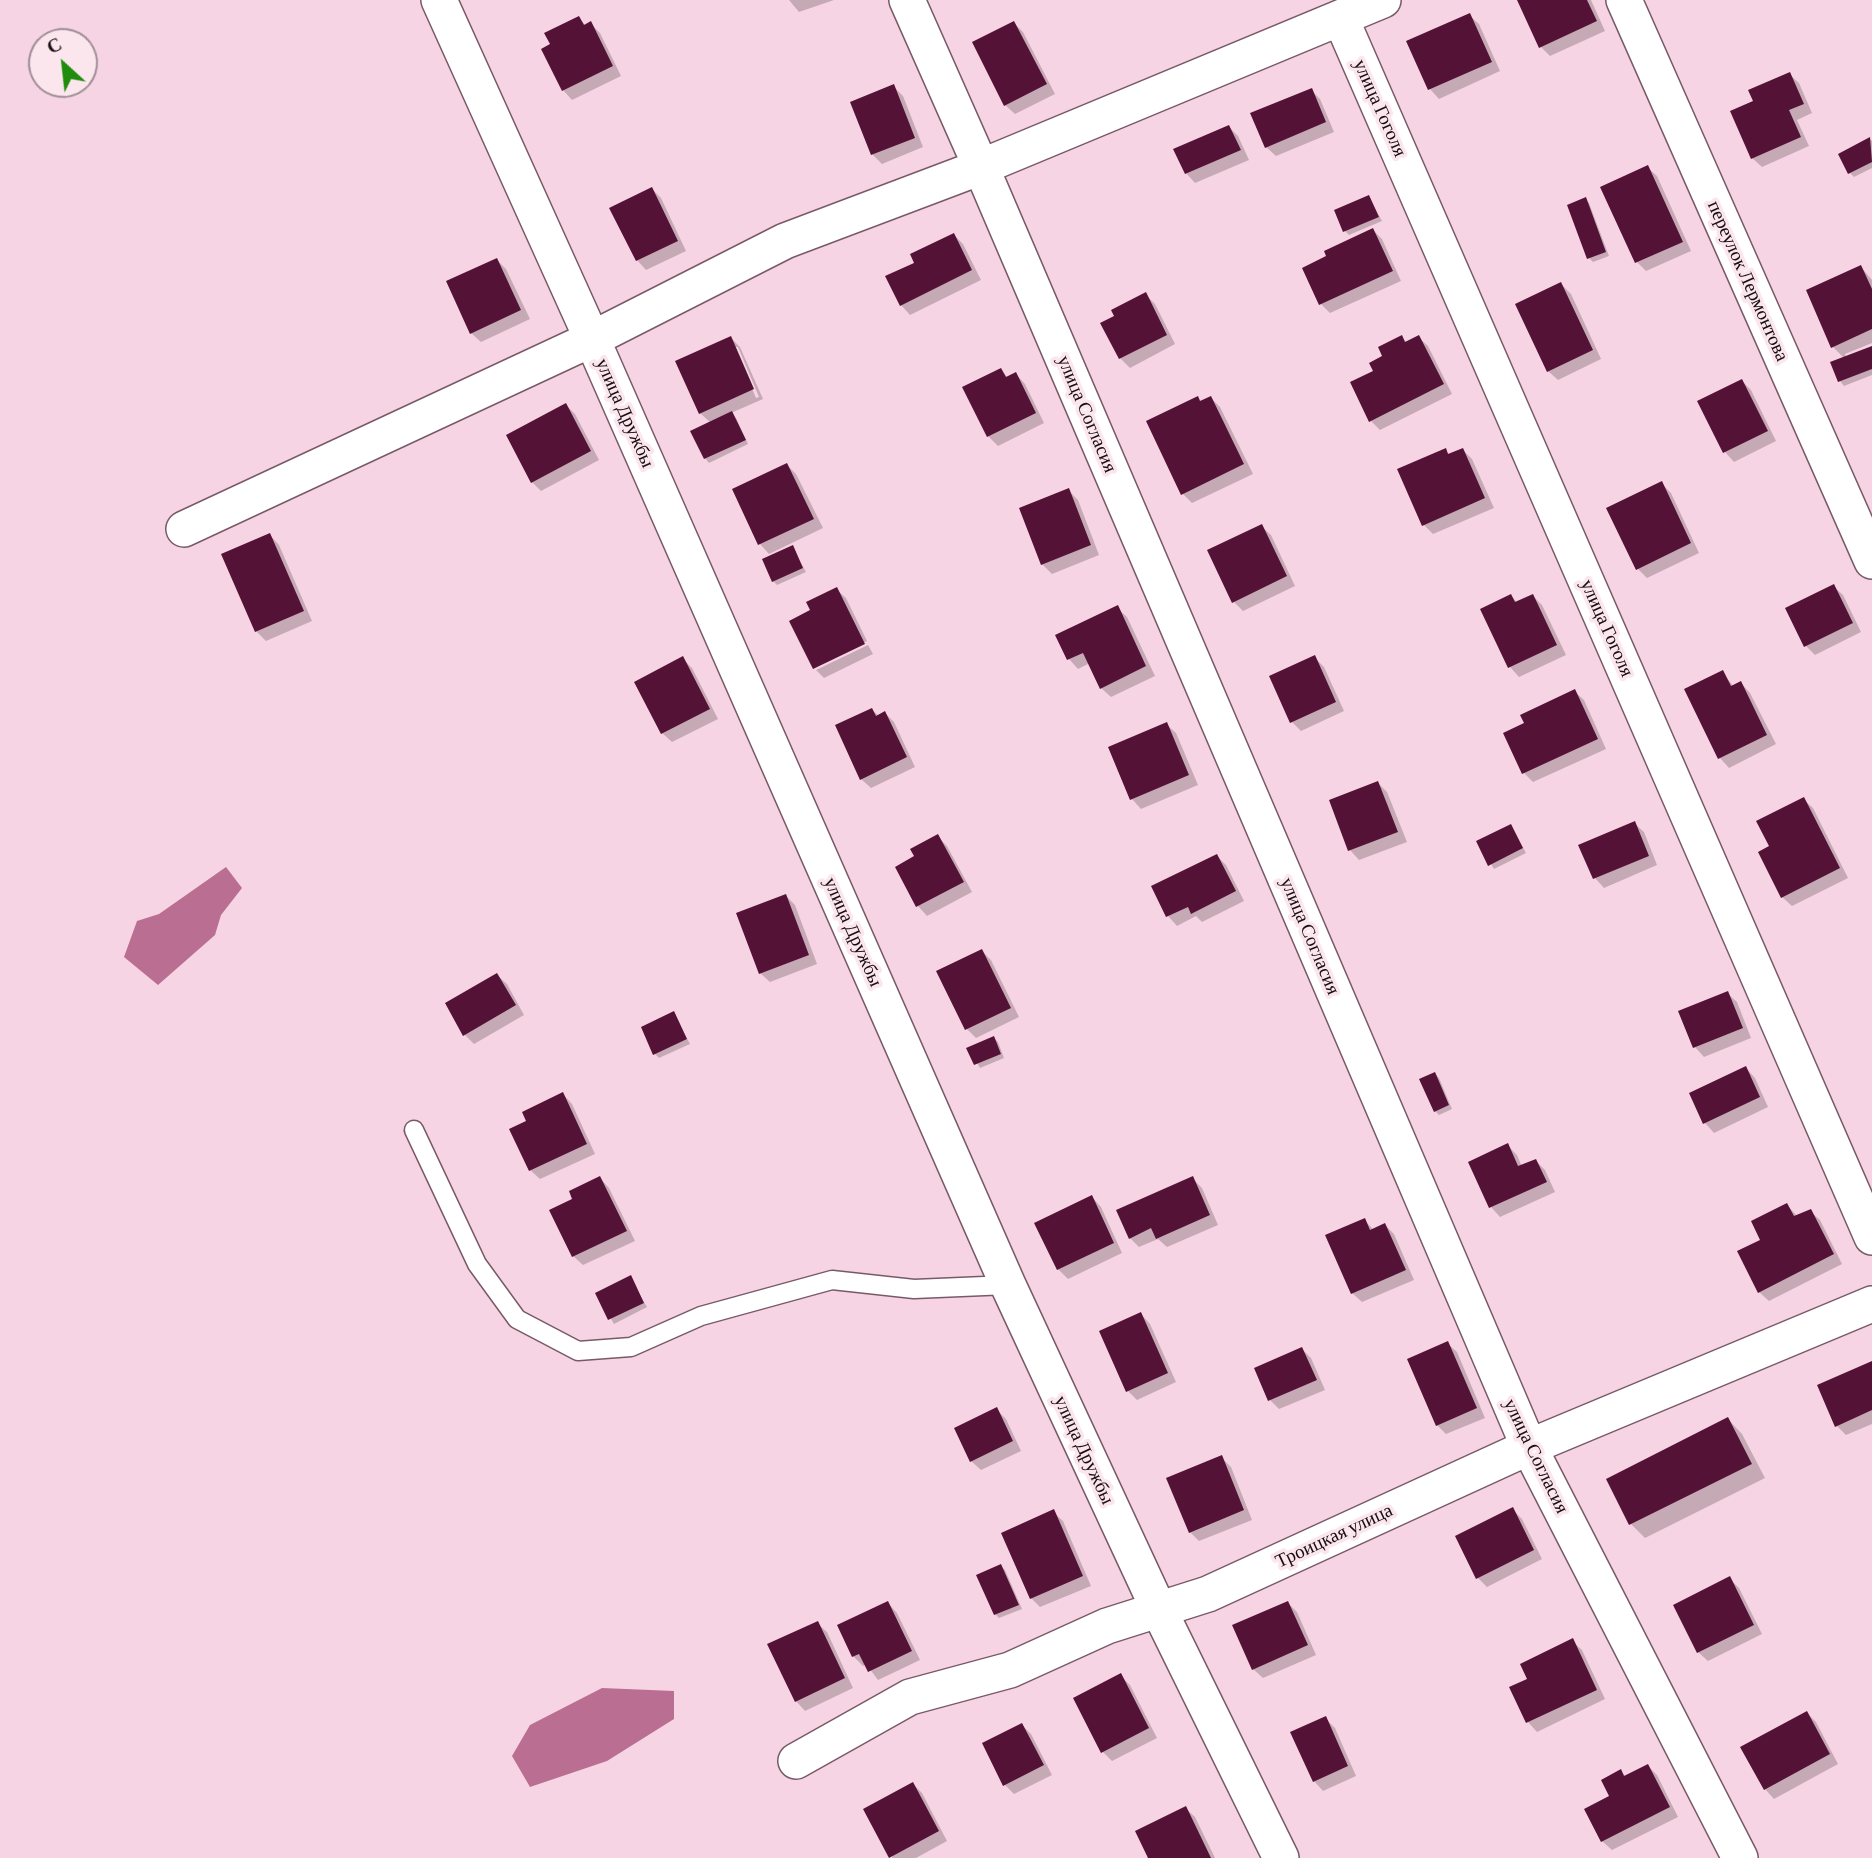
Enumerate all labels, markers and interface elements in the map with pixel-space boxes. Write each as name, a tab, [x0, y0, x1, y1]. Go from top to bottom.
north arrow	[28, 28, 98, 98]
text: С	[43, 33, 65, 58]
street label: улица Гоголя	[1348, 56, 1412, 160]
street label: переулок Лермонтова	[1702, 197, 1794, 365]
street label: улица Согласия	[1052, 352, 1122, 476]
street label: улица Дружбы	[591, 355, 659, 471]
street label: улица Гоголя	[1575, 576, 1639, 680]
street label: улица Дружбы	[819, 874, 887, 990]
street label: улица Согласия	[1275, 874, 1345, 998]
street label: улица Дружбы	[1049, 1392, 1119, 1508]
street label: улица Согласия	[1498, 1395, 1574, 1517]
street label: Троицкая улица	[1272, 1499, 1396, 1573]

